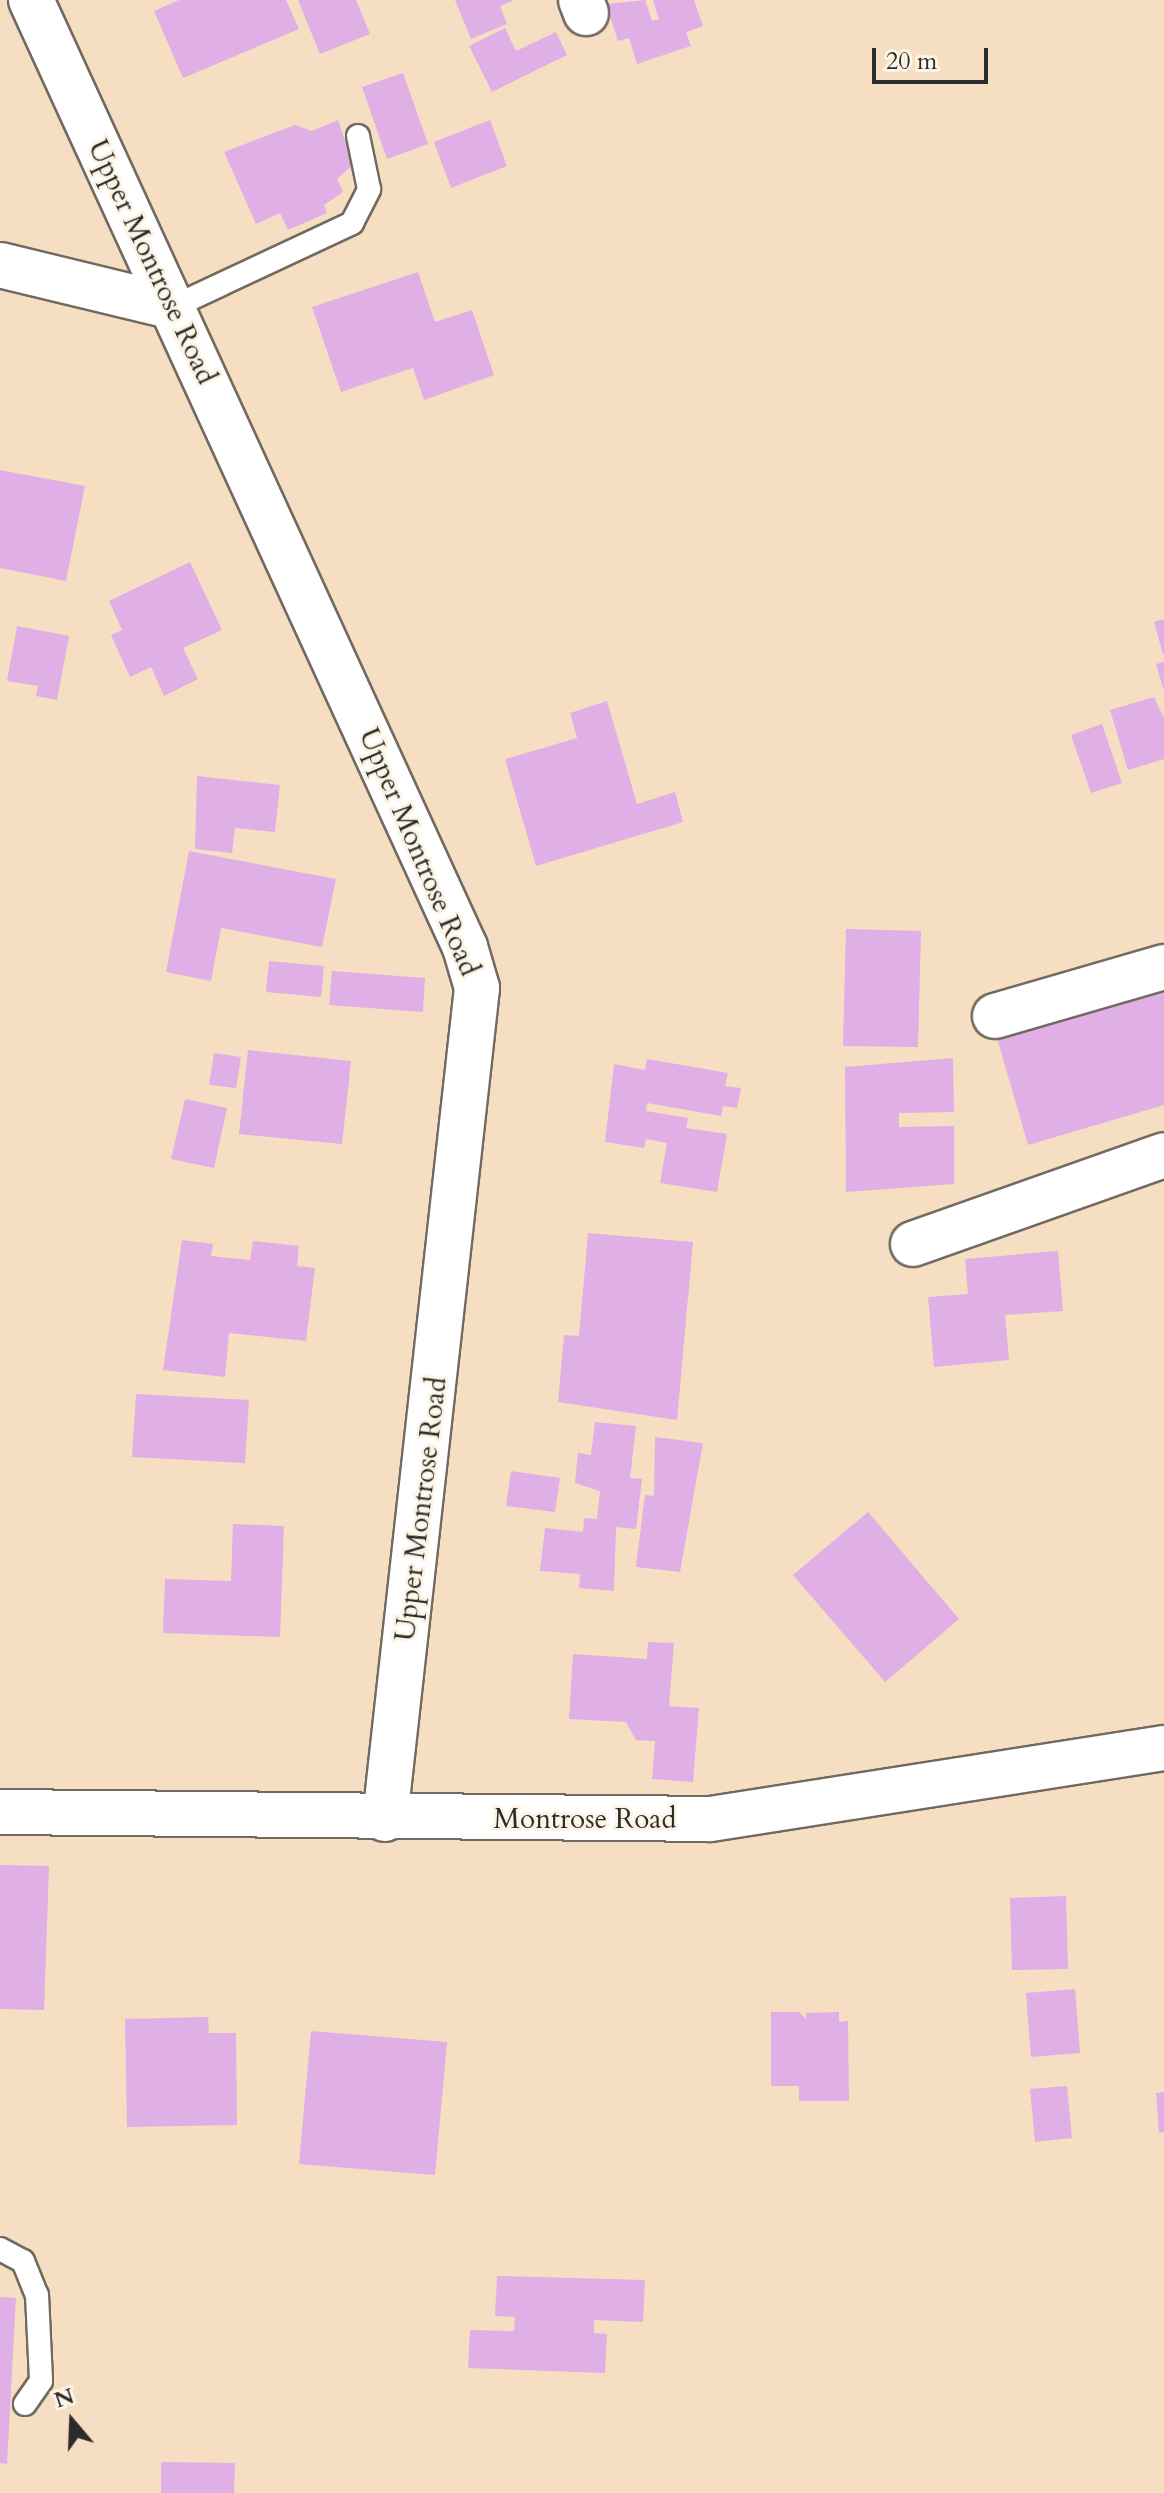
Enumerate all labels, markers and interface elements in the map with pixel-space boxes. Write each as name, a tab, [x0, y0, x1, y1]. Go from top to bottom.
scale bar	[876, 32, 992, 82]
text: 20 m	[886, 45, 937, 78]
street label: Upper Montrose Road	[81, 134, 223, 390]
street label: Upper Montrose Road	[352, 723, 486, 981]
street label: Upper Montrose Road	[388, 1375, 454, 1643]
street label: Montrose Road	[494, 1802, 676, 1836]
north arrow	[32, 2381, 112, 2461]
text: N	[50, 2381, 78, 2416]

